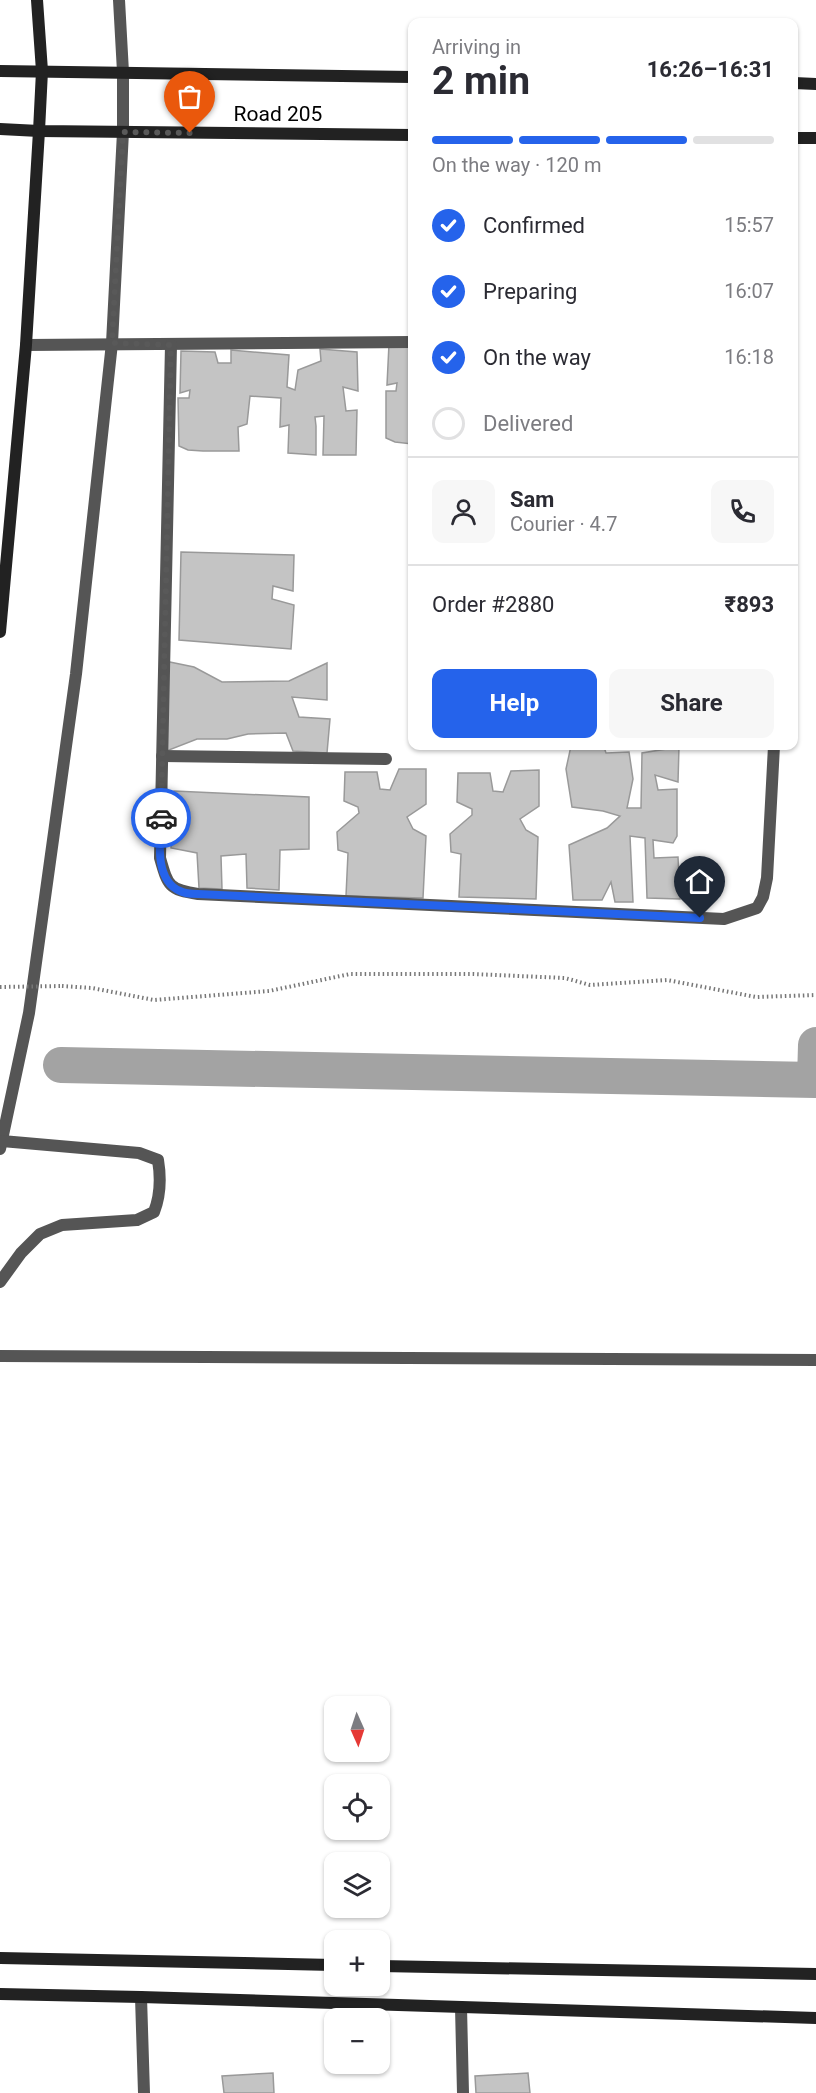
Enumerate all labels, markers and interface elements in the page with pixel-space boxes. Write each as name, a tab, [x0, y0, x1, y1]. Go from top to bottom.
text: Arriving in	[432, 35, 521, 59]
text: 16:26–16:31	[647, 57, 774, 82]
text: 2 min	[432, 58, 530, 104]
pin	[164, 71, 215, 133]
icon: bag	[173, 80, 206, 113]
street label: Road 205	[234, 102, 322, 126]
text: On the way · 120 m	[432, 153, 601, 177]
icon: check	[432, 209, 465, 242]
text: Confirmed	[483, 213, 585, 238]
text: 15:57	[724, 213, 774, 237]
icon: check	[432, 275, 465, 308]
text: Preparing	[483, 279, 577, 304]
text: 16:07	[724, 279, 774, 303]
icon: check	[432, 341, 465, 374]
text: On the way	[483, 345, 591, 370]
text: 16:18	[724, 345, 774, 369]
text: Delivered	[483, 411, 573, 436]
button: person	[432, 480, 495, 543]
button: phone	[711, 480, 774, 543]
text: Sam	[510, 487, 554, 512]
text: Courier · 4.7	[510, 512, 617, 536]
text: Order #2880	[432, 592, 554, 617]
text: ₹893	[725, 592, 774, 617]
button: Help	[432, 669, 597, 738]
button: Share	[609, 669, 774, 738]
courier	[131, 788, 191, 848]
icon: car	[145, 802, 178, 835]
pin	[674, 856, 725, 918]
icon: home	[683, 865, 716, 898]
north arrow	[324, 1696, 390, 1762]
map controls	[324, 1696, 390, 2074]
button: locate	[324, 1774, 390, 1840]
button: layers	[324, 1852, 390, 1918]
button: +	[324, 1930, 390, 1996]
button: −	[324, 2008, 390, 2074]

